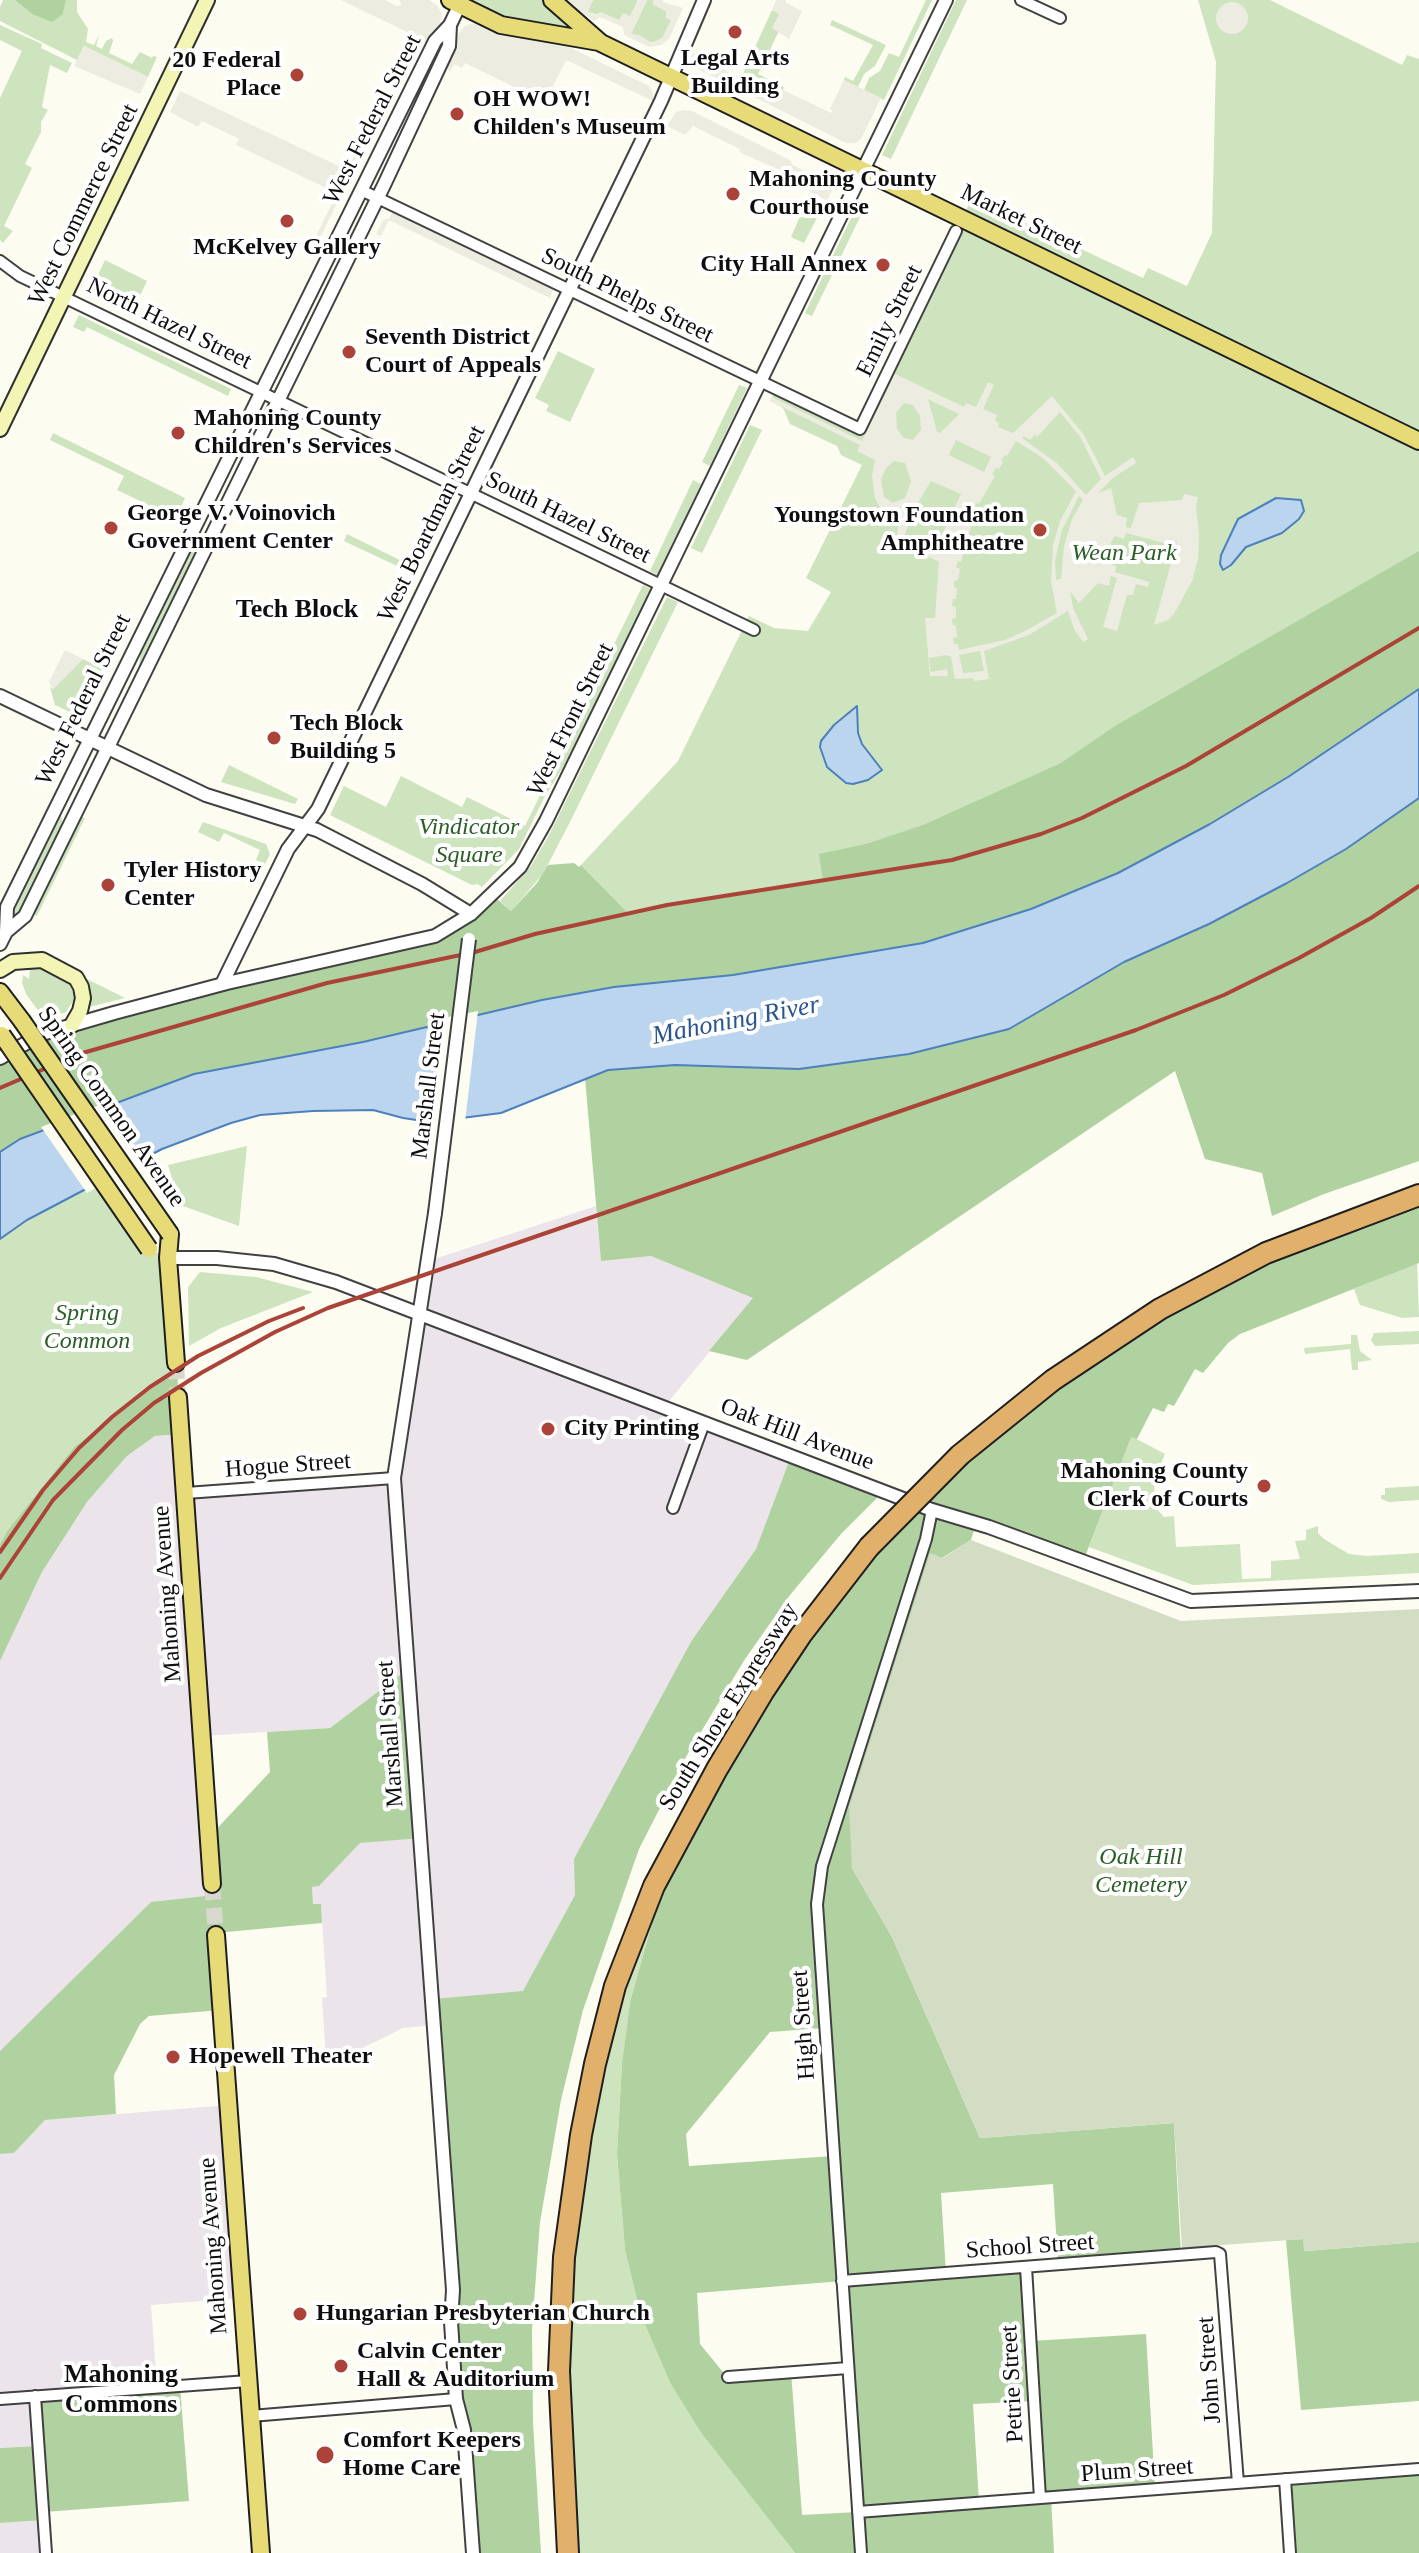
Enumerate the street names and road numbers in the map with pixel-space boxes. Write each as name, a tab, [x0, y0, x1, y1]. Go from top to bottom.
street label: West Federal Street	[318, 30, 428, 210]
street label: West Commerce Street	[23, 100, 145, 310]
street label: Market Street	[956, 178, 1086, 262]
street label: South Phelps Street	[536, 242, 718, 350]
street label: Emily Street	[851, 260, 929, 382]
street label: North Hazel Street	[82, 272, 256, 376]
street label: West Boardman Street	[372, 421, 492, 627]
street label: South Hazel Street	[481, 466, 655, 570]
street label: West Federal Street	[30, 609, 138, 791]
street label: West Front Street	[521, 638, 621, 802]
street label: Spring Common Avenue	[31, 1001, 191, 1213]
street label: Marshall Street	[406, 1011, 452, 1161]
street label: Oak Hill Avenue	[716, 1392, 878, 1478]
street label: Hogue Street	[224, 1447, 352, 1485]
street label: Mahoning Avenue	[147, 1504, 189, 1684]
street label: South Shore Expressway	[653, 1598, 805, 1816]
street label: Marshall Street	[371, 1660, 411, 1808]
street label: High Street	[786, 1969, 822, 2081]
street label: Mahoning Avenue	[193, 2156, 235, 2336]
street label: School Street	[965, 2228, 1095, 2266]
street label: John Street	[1192, 2315, 1228, 2425]
street label: Petrie Street	[996, 2324, 1030, 2444]
street label: Plum Street	[1080, 2453, 1194, 2489]

